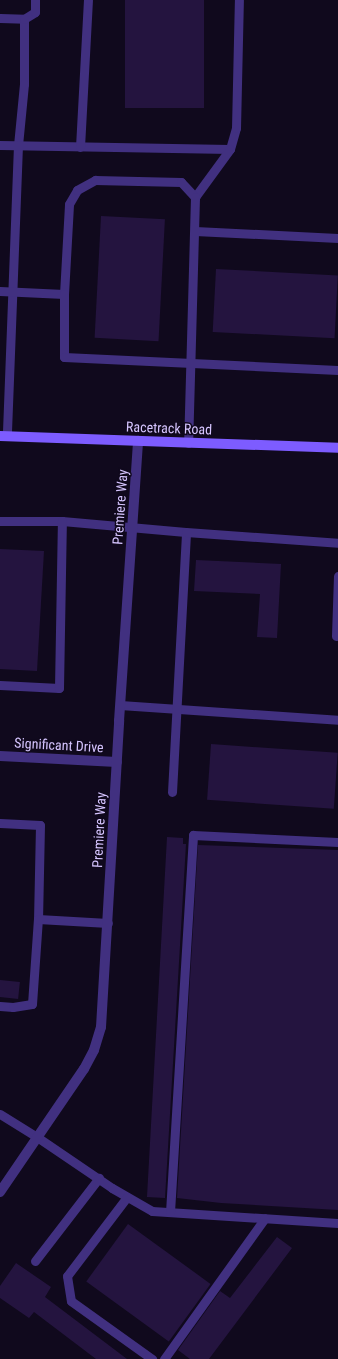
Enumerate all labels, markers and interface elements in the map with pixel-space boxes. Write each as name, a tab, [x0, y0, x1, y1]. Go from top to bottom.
street label: Racetrack Road	[126, 418, 212, 438]
street label: Premiere Way	[109, 469, 131, 545]
street label: Significant Drive	[14, 734, 104, 756]
street label: Premiere Way	[89, 792, 109, 868]

